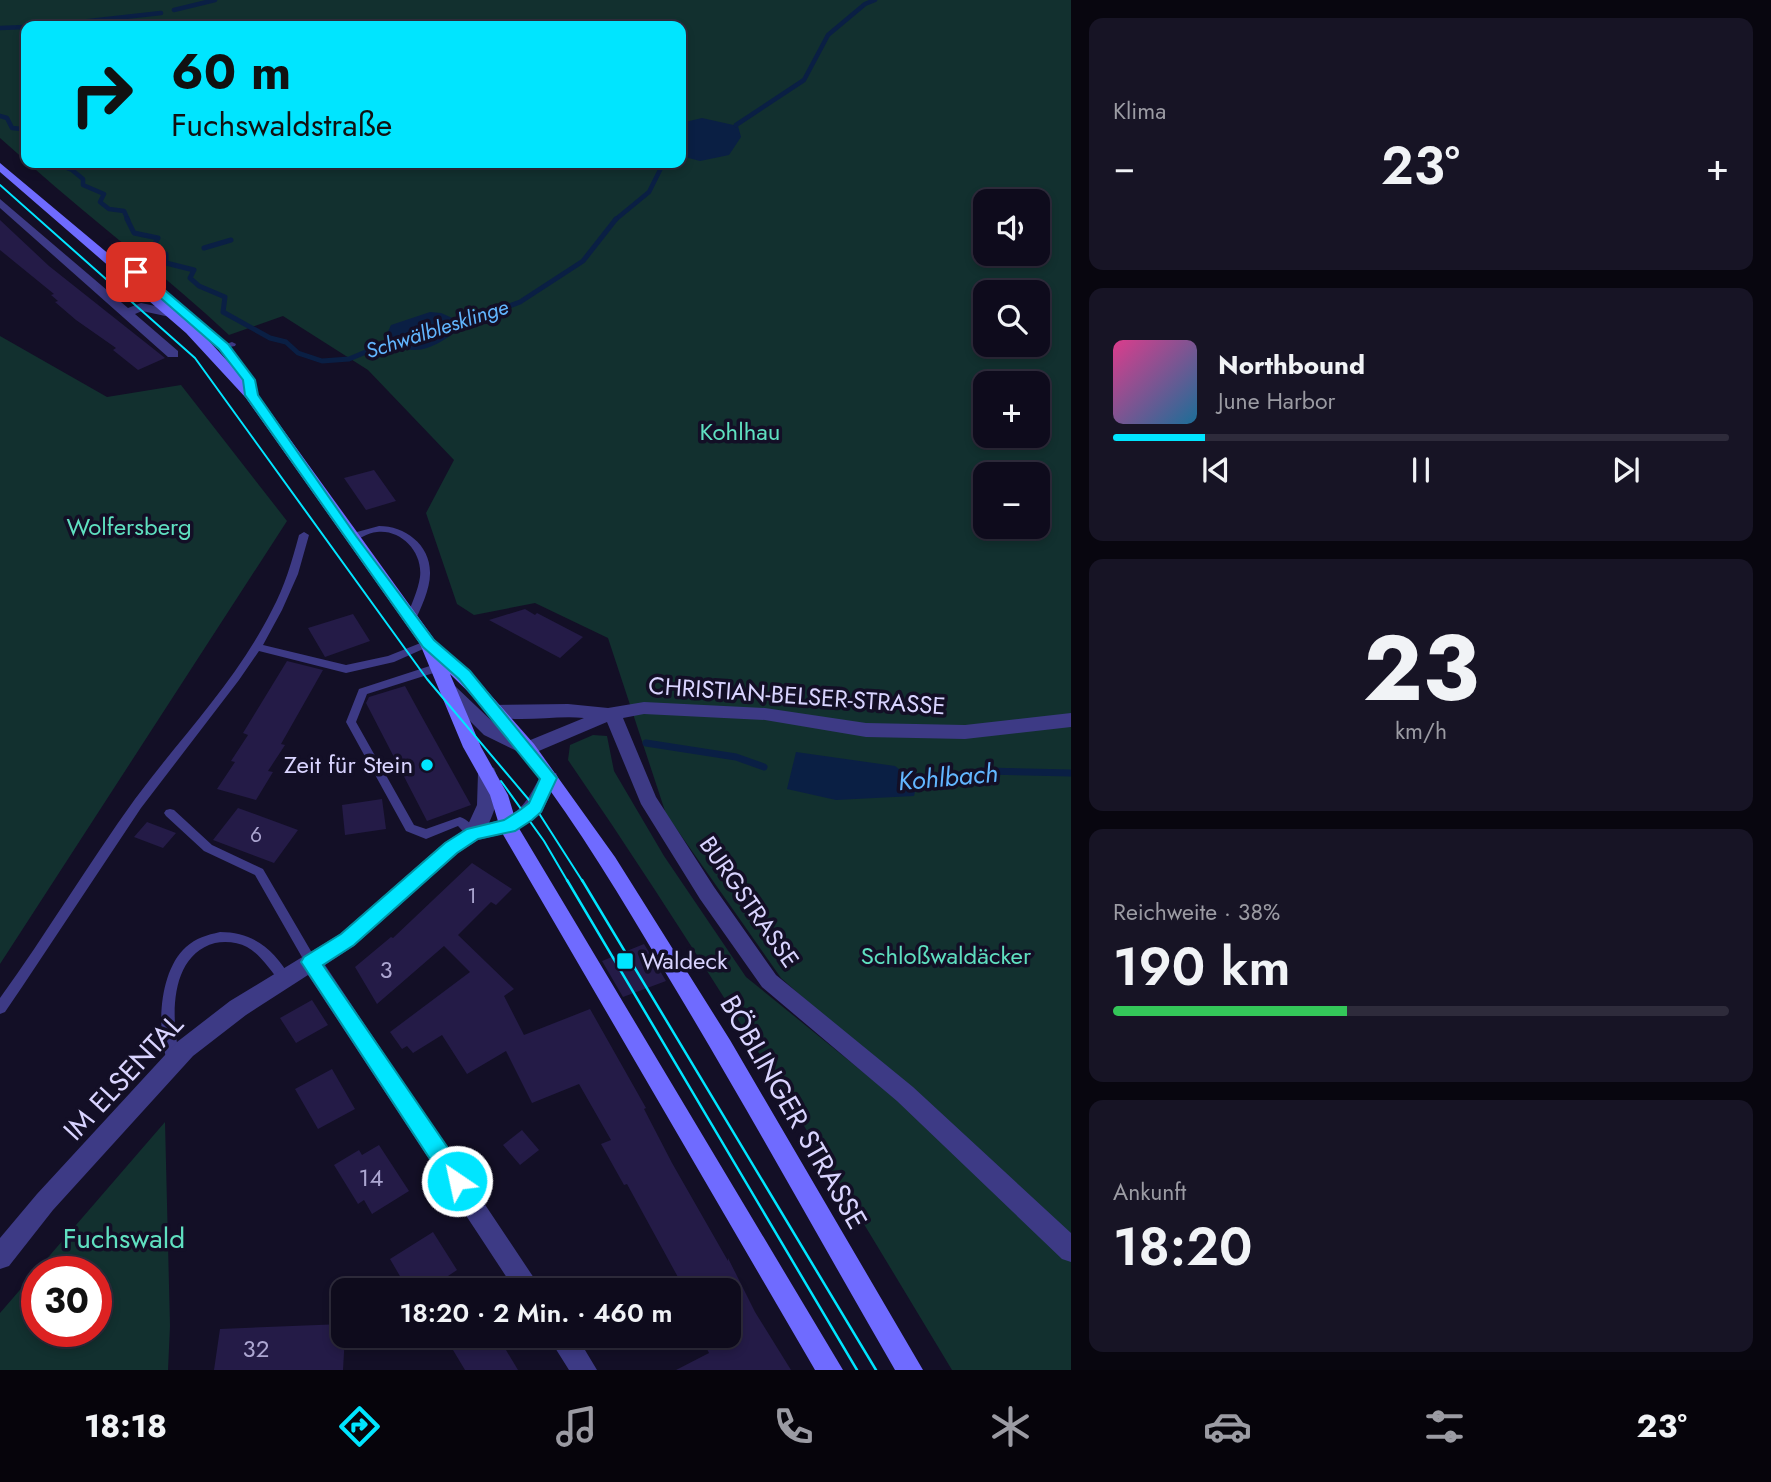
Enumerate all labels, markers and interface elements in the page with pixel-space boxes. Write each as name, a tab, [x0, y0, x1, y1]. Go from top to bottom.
text: 60 m	[171, 37, 291, 107]
icon: right	[56, 49, 147, 140]
text: Klima	[1113, 94, 1166, 128]
text: Fuchswaldstraße	[171, 102, 392, 148]
text: 23°	[1381, 128, 1460, 204]
text: −	[1113, 139, 1135, 194]
text: +	[1706, 139, 1729, 194]
map controls	[973, 189, 1050, 539]
button: sound	[973, 189, 1050, 266]
pin	[106, 242, 166, 302]
icon: arrive	[117, 253, 155, 291]
button: search	[973, 280, 1050, 357]
water label: Schwälblesklinge	[362, 292, 513, 366]
text: Northbound	[1218, 346, 1365, 384]
button: +	[973, 371, 1050, 448]
text: June Harbor	[1218, 384, 1335, 418]
park label: Kohlhau	[700, 414, 780, 449]
icon: previous	[1197, 451, 1235, 489]
icon: pause	[1402, 451, 1440, 489]
icon: next	[1607, 451, 1645, 489]
button: −	[973, 462, 1050, 539]
park label: Wolfersberg	[66, 509, 192, 544]
text: 23	[1363, 603, 1479, 734]
street label: CHRISTIAN-BELSER-STRASSE	[647, 668, 947, 723]
text: km/h	[1395, 714, 1447, 748]
place label: Zeit für Stein	[284, 747, 413, 782]
water label: Kohlbach	[896, 754, 1000, 800]
marker: Zeit für Stein	[419, 757, 435, 773]
house number: 6	[250, 820, 262, 850]
street label: BURGSTRASSE	[691, 829, 808, 975]
house number: 1	[467, 881, 477, 911]
text: Reichweite · 38%	[1113, 895, 1280, 929]
text: 190 km	[1113, 929, 1291, 1005]
park label: Schloßwaldäcker	[861, 938, 1032, 973]
place label: Waldeck	[641, 943, 728, 978]
marker: Waldeck	[615, 951, 635, 971]
house number: 3	[379, 952, 393, 987]
street label: BÖBLINGER STRASSE	[710, 988, 877, 1237]
street label: IM ELSENTAL	[54, 1005, 193, 1150]
position arrow	[420, 1144, 494, 1218]
house number: 14	[359, 1160, 383, 1195]
text: Ankunft	[1113, 1175, 1186, 1209]
text: 18:20	[1113, 1209, 1252, 1285]
park label: Fuchswald	[63, 1218, 185, 1259]
speed limit sign: 30	[21, 1256, 112, 1347]
text: 18:20 · 2 Min. · 460 m	[399, 1294, 673, 1332]
house number: 32	[243, 1331, 269, 1366]
icon: directions	[335, 1402, 384, 1451]
icon: music	[552, 1402, 601, 1451]
icon: phone	[769, 1402, 818, 1451]
icon: climate	[986, 1402, 1035, 1451]
icon: car	[1203, 1402, 1252, 1451]
icon: filters	[1420, 1402, 1469, 1451]
text: 18:18	[84, 1403, 167, 1449]
text: 23°	[1637, 1403, 1687, 1449]

